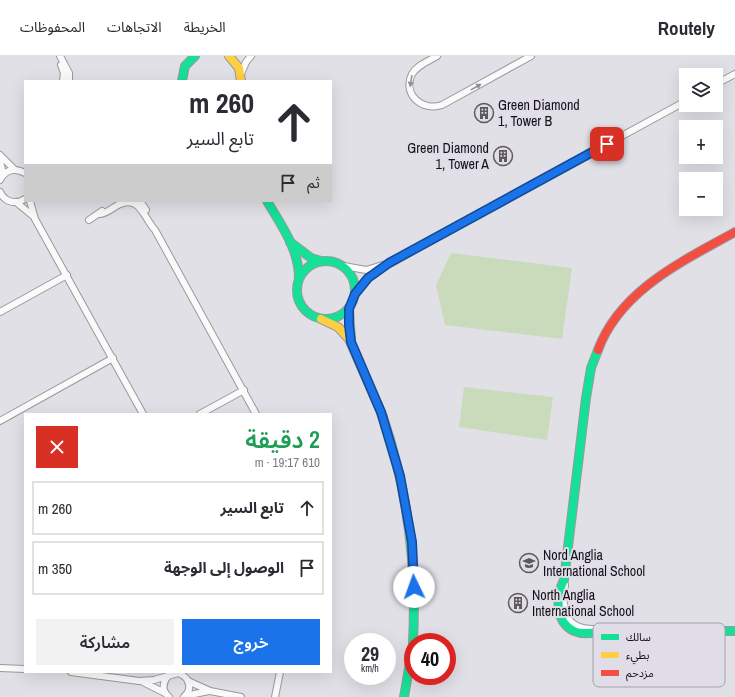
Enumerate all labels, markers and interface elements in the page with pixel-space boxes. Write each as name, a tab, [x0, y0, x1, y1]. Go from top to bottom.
text: Routely	[658, 15, 715, 41]
text: المحفوظات	[20, 18, 85, 36]
text: الاتجاهات	[107, 18, 162, 36]
text: الخريطة	[184, 18, 226, 36]
map controls	[679, 68, 723, 216]
button: layers	[679, 68, 723, 112]
one-way arrow	[408, 75, 414, 87]
one-way arrow	[470, 83, 482, 90]
text: 260 m	[189, 84, 254, 122]
icon: ahead	[268, 96, 320, 148]
place label: Green Diamond 1, Tower B	[498, 96, 580, 130]
building icon: Green Diamond 1, Tower B	[473, 102, 495, 124]
button: +	[679, 120, 723, 164]
text: تابع السير	[187, 126, 254, 151]
pin	[590, 127, 624, 161]
icon: arrive	[596, 133, 618, 155]
place label: Green Diamond 1, Tower A	[407, 139, 489, 173]
building icon: Green Diamond 1, Tower A	[492, 145, 514, 167]
icon: arrive	[277, 172, 299, 194]
text: ثم	[307, 172, 320, 193]
button: −	[679, 172, 723, 216]
text: 2 دقيقة	[245, 423, 320, 455]
button: close	[36, 426, 78, 468]
text: 610 m · 19:17	[255, 454, 320, 471]
text: تابع السير	[220, 497, 284, 518]
icon: ahead	[296, 497, 318, 519]
text: 260 m	[38, 498, 72, 519]
place label: Nord Anglia International School	[543, 546, 645, 580]
school or university icon: Nord Anglia International School	[518, 552, 540, 574]
text: الوصول إلى الوجهة	[164, 557, 284, 578]
icon: arrive	[296, 557, 318, 579]
text: 350 m	[38, 558, 72, 579]
position arrow	[393, 566, 435, 608]
place label: North Anglia International School	[532, 586, 634, 620]
building icon: North Anglia International School	[507, 592, 529, 614]
button: مشاركة	[36, 619, 174, 665]
button: خروج	[182, 619, 320, 665]
legend	[593, 623, 725, 687]
text: سالك	[626, 630, 651, 644]
speed limit sign: 40	[404, 633, 456, 685]
text: 29	[361, 640, 379, 667]
text: بطيء	[626, 648, 649, 665]
text: km/h	[361, 662, 379, 675]
text: مزدحم	[626, 666, 654, 682]

